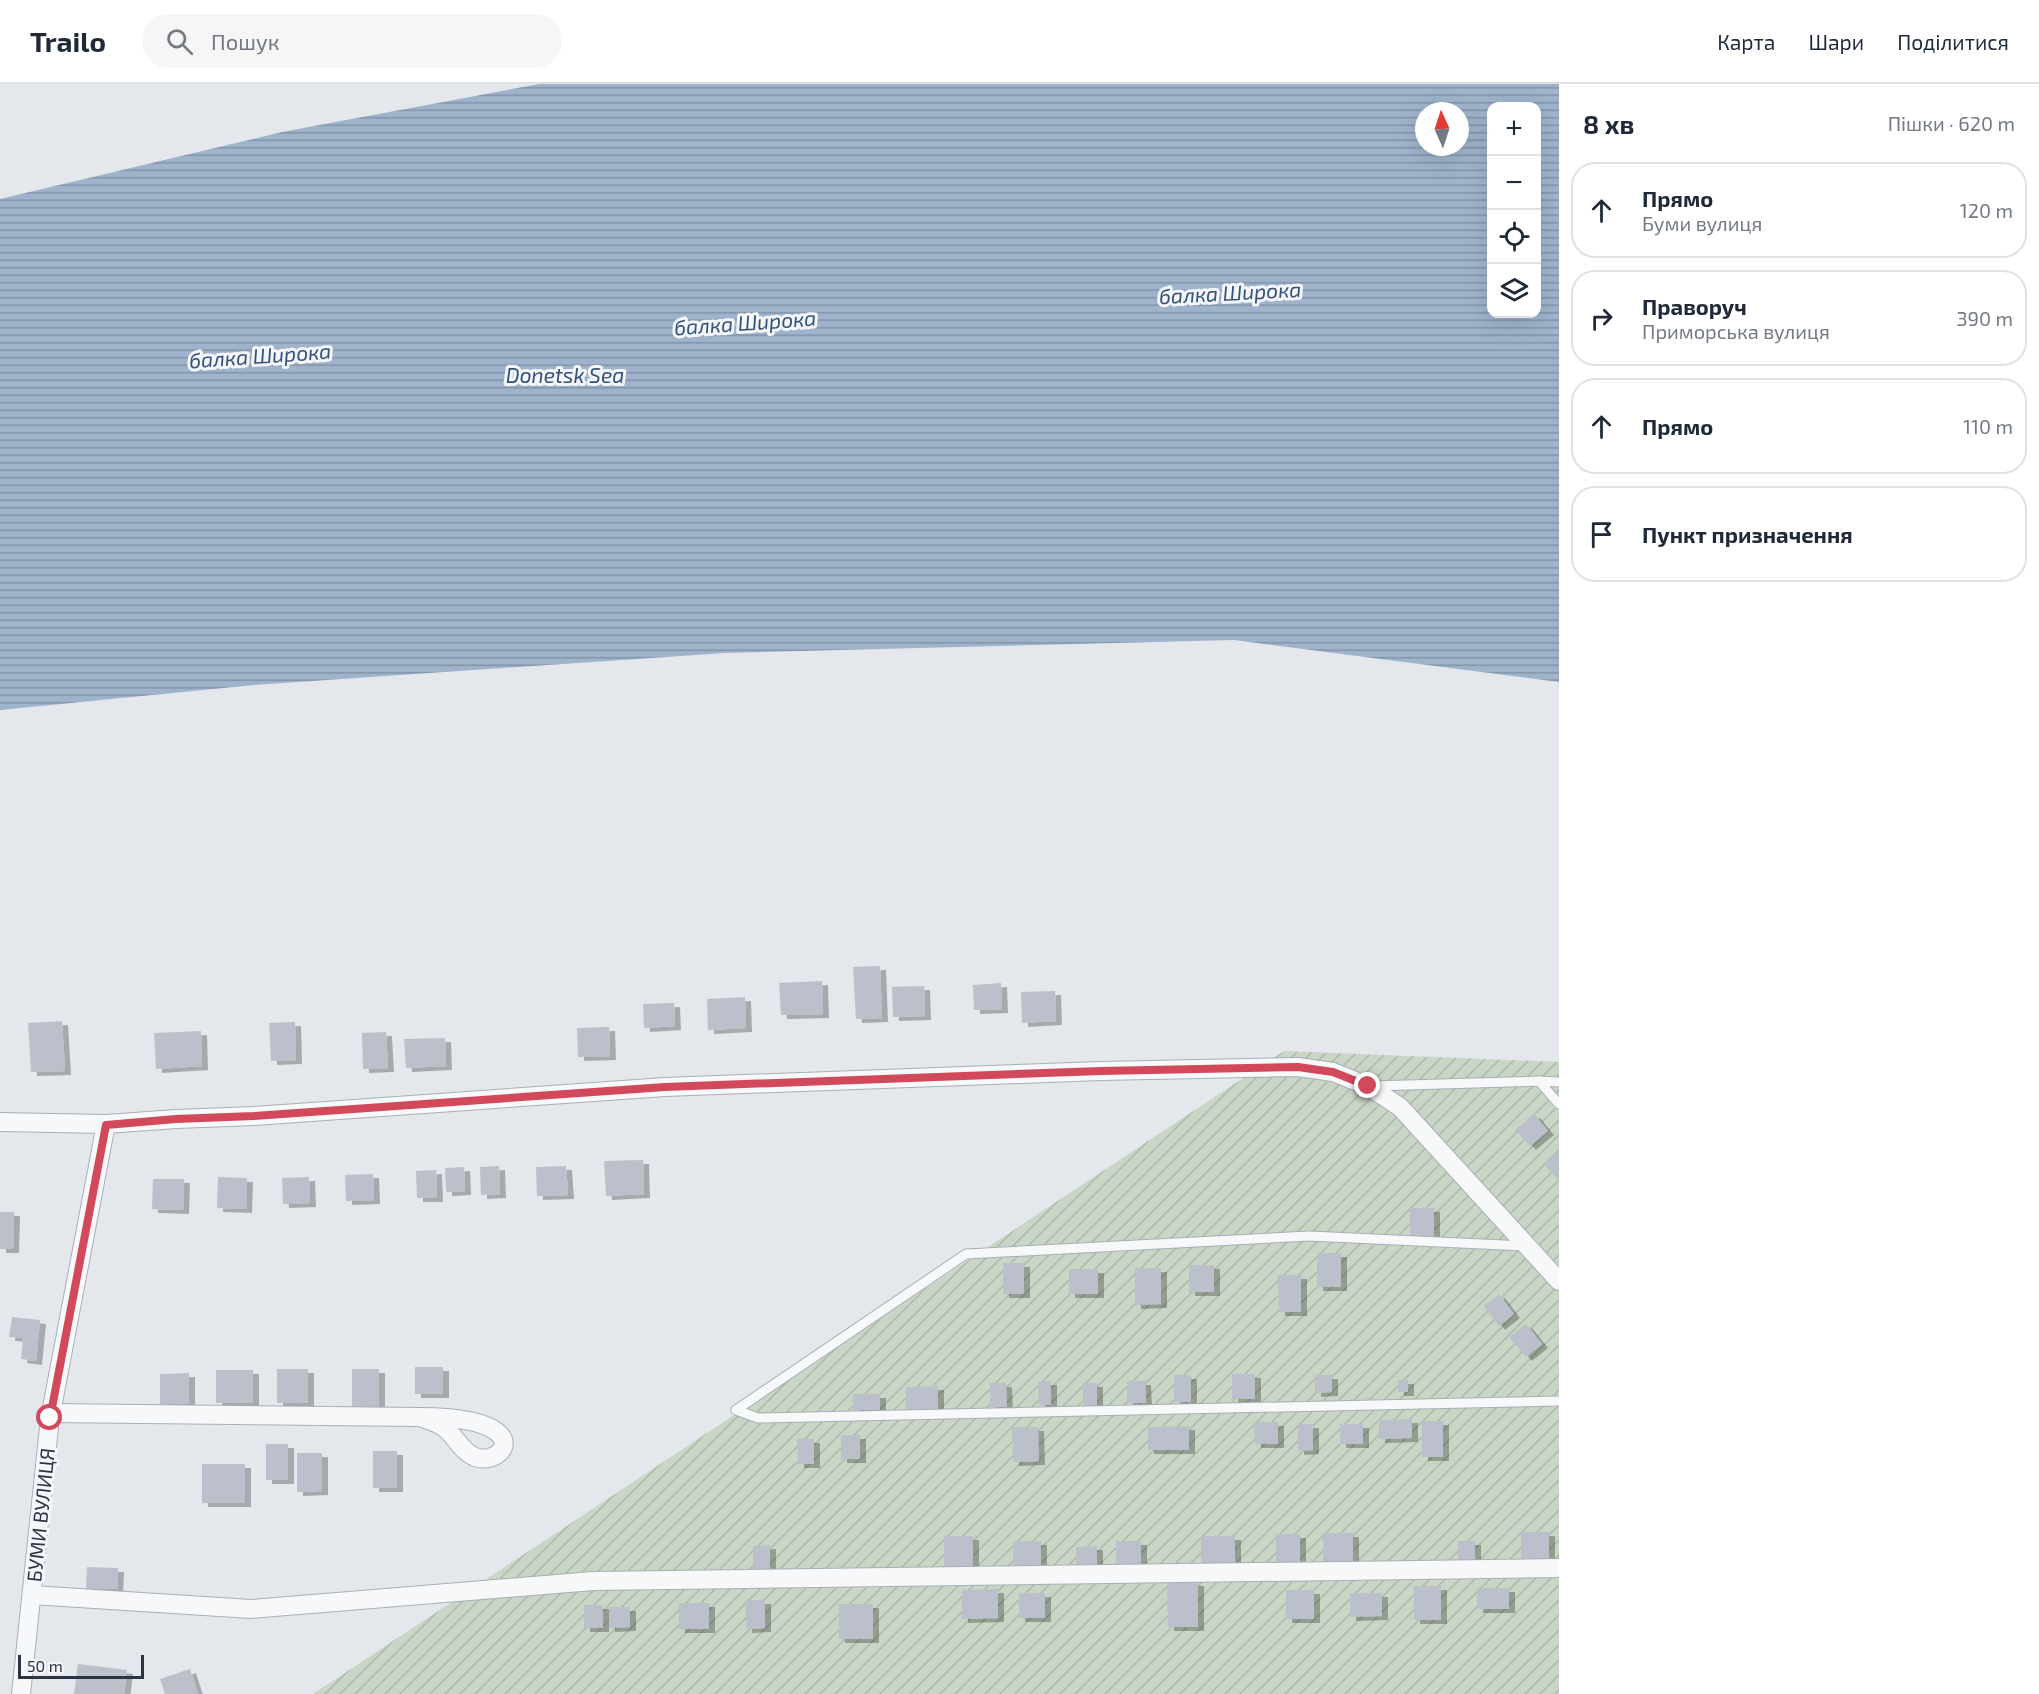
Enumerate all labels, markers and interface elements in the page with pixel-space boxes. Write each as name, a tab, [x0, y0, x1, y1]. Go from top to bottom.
search box	[142, 14, 562, 68]
text: Trailo	[30, 24, 106, 58]
icon: search	[163, 25, 196, 58]
text: Пошук	[211, 28, 280, 54]
text: Карта	[1717, 29, 1775, 54]
text: Шари	[1808, 29, 1864, 54]
text: Поділитися	[1897, 29, 2009, 54]
north arrow	[1415, 102, 1469, 156]
map controls	[1487, 102, 1541, 318]
button: +	[1487, 102, 1541, 156]
text: 8 хв	[1583, 108, 1635, 139]
text: Пішки · 620 m	[1888, 111, 2015, 135]
button: −	[1487, 156, 1541, 210]
text: Прямо	[1642, 185, 1713, 211]
icon: ahead	[1585, 194, 1618, 227]
text: 120 m	[1960, 198, 2013, 222]
button: locate	[1487, 210, 1541, 264]
text: Буми вулиця	[1642, 211, 1762, 235]
button: layers	[1487, 264, 1541, 318]
water label: балка Широка	[1158, 276, 1302, 308]
text: Праворуч	[1642, 293, 1747, 319]
icon: right	[1585, 302, 1618, 335]
water label: балка Широка	[673, 305, 817, 339]
text: 390 m	[1956, 306, 2013, 330]
text: Приморська вулиця	[1642, 319, 1830, 343]
water label: балка Широка	[188, 338, 332, 372]
water label: Donetsk Sea	[506, 362, 624, 387]
icon: ahead	[1585, 410, 1618, 443]
text: Прямо	[1642, 413, 1713, 439]
text: 110 m	[1963, 414, 2013, 438]
icon: arrive	[1585, 518, 1618, 551]
text: Пункт призначення	[1642, 521, 1853, 547]
route end	[1354, 1072, 1380, 1098]
route start	[36, 1404, 62, 1430]
street label: БУМИ ВУЛИЦЯ	[21, 1447, 59, 1583]
scale bar	[18, 1652, 144, 1680]
text: 50 m	[27, 1656, 63, 1675]

